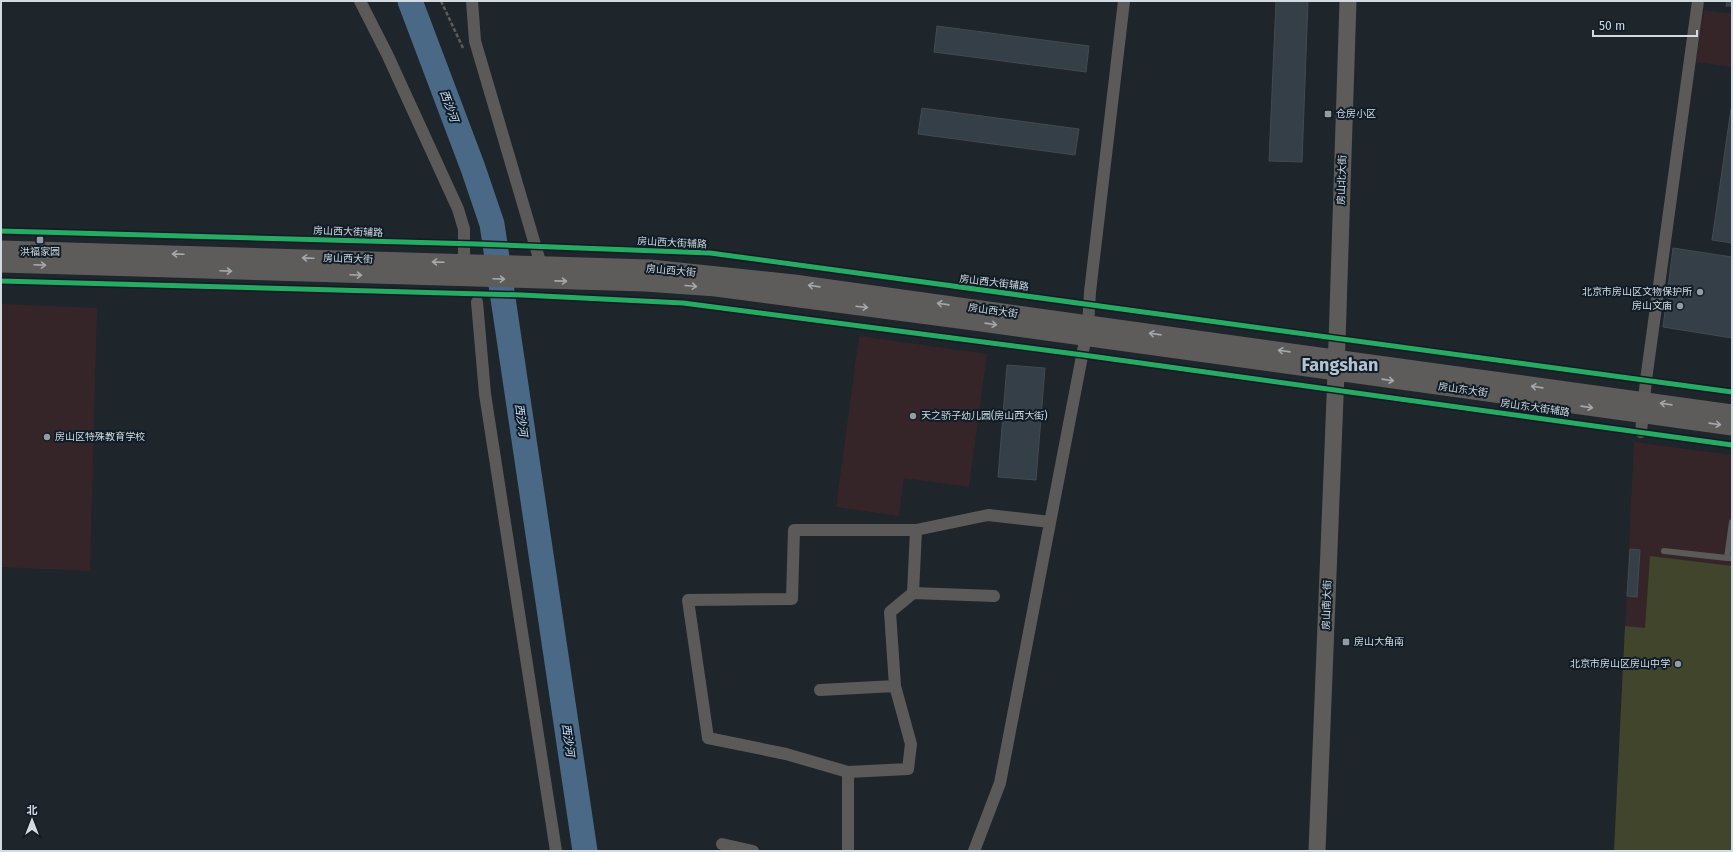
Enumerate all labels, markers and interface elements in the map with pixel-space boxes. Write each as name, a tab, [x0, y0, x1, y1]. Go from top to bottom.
scale bar	[1593, 12, 1697, 38]
text: 50 m	[1599, 19, 1625, 33]
water label: 西沙河	[437, 88, 461, 126]
place label: 仓房小区	[1336, 108, 1376, 120]
marker: 仓房小区	[1323, 109, 1333, 119]
street label: 房山北大街	[1335, 155, 1349, 205]
street label: 房山西大街辅路	[313, 225, 383, 239]
marker: 洪福家园	[35, 235, 45, 245]
street label: 房山西大街辅路	[637, 235, 707, 251]
place label: 洪福家园	[20, 246, 60, 258]
one-way arrow	[172, 250, 185, 258]
street label: 房山西大街	[323, 252, 373, 266]
one-way arrow	[302, 254, 315, 262]
one-way arrow	[432, 258, 445, 265]
one-way arrow	[33, 262, 46, 269]
street label: 房山西大街	[646, 263, 696, 279]
one-way arrow	[219, 267, 232, 274]
one-way arrow	[349, 271, 362, 278]
street label: 房山西大街辅路	[959, 273, 1029, 293]
one-way arrow	[492, 275, 505, 283]
one-way arrow	[554, 277, 567, 285]
one-way arrow	[808, 282, 821, 290]
one-way arrow	[684, 283, 697, 290]
place label: 北京市房山区文物保护所	[1582, 286, 1692, 298]
marker: 北京市房山区文物保护所	[1695, 287, 1705, 297]
one-way arrow	[937, 300, 950, 308]
place label: 房山文庙	[1632, 300, 1672, 312]
marker: 房山文庙	[1675, 301, 1685, 311]
street label: 房山西大街	[967, 302, 1019, 320]
one-way arrow	[855, 304, 868, 311]
one-way arrow	[984, 320, 997, 328]
one-way arrow	[1149, 330, 1162, 338]
one-way arrow	[1278, 348, 1291, 355]
district label: Fangshan	[1301, 354, 1379, 376]
one-way arrow	[1381, 376, 1394, 384]
street label: 房山东大街	[1437, 381, 1489, 399]
one-way arrow	[1531, 383, 1544, 391]
street label: 房山东大街辅路	[1500, 397, 1570, 419]
one-way arrow	[1660, 400, 1673, 408]
water label: 西沙河	[512, 403, 530, 439]
one-way arrow	[1580, 403, 1593, 411]
place label: 天之骄子幼儿园(房山西大街)	[921, 409, 1047, 422]
marker: 天之骄子幼儿园(房山西大街)	[908, 411, 918, 421]
one-way arrow	[1708, 420, 1721, 428]
place label: 房山区特殊教育学校	[55, 431, 145, 443]
marker: 房山区特殊教育学校	[42, 432, 52, 442]
street label: 房山南大街	[1320, 580, 1334, 630]
place label: 房山大角南	[1354, 636, 1404, 648]
marker: 房山大角南	[1341, 637, 1351, 647]
place label: 北京市房山区房山中学	[1570, 658, 1670, 670]
marker: 北京市房山区房山中学	[1673, 659, 1683, 669]
water label: 西沙河	[559, 723, 577, 759]
north arrow	[12, 800, 52, 840]
text: 北	[27, 804, 38, 817]

